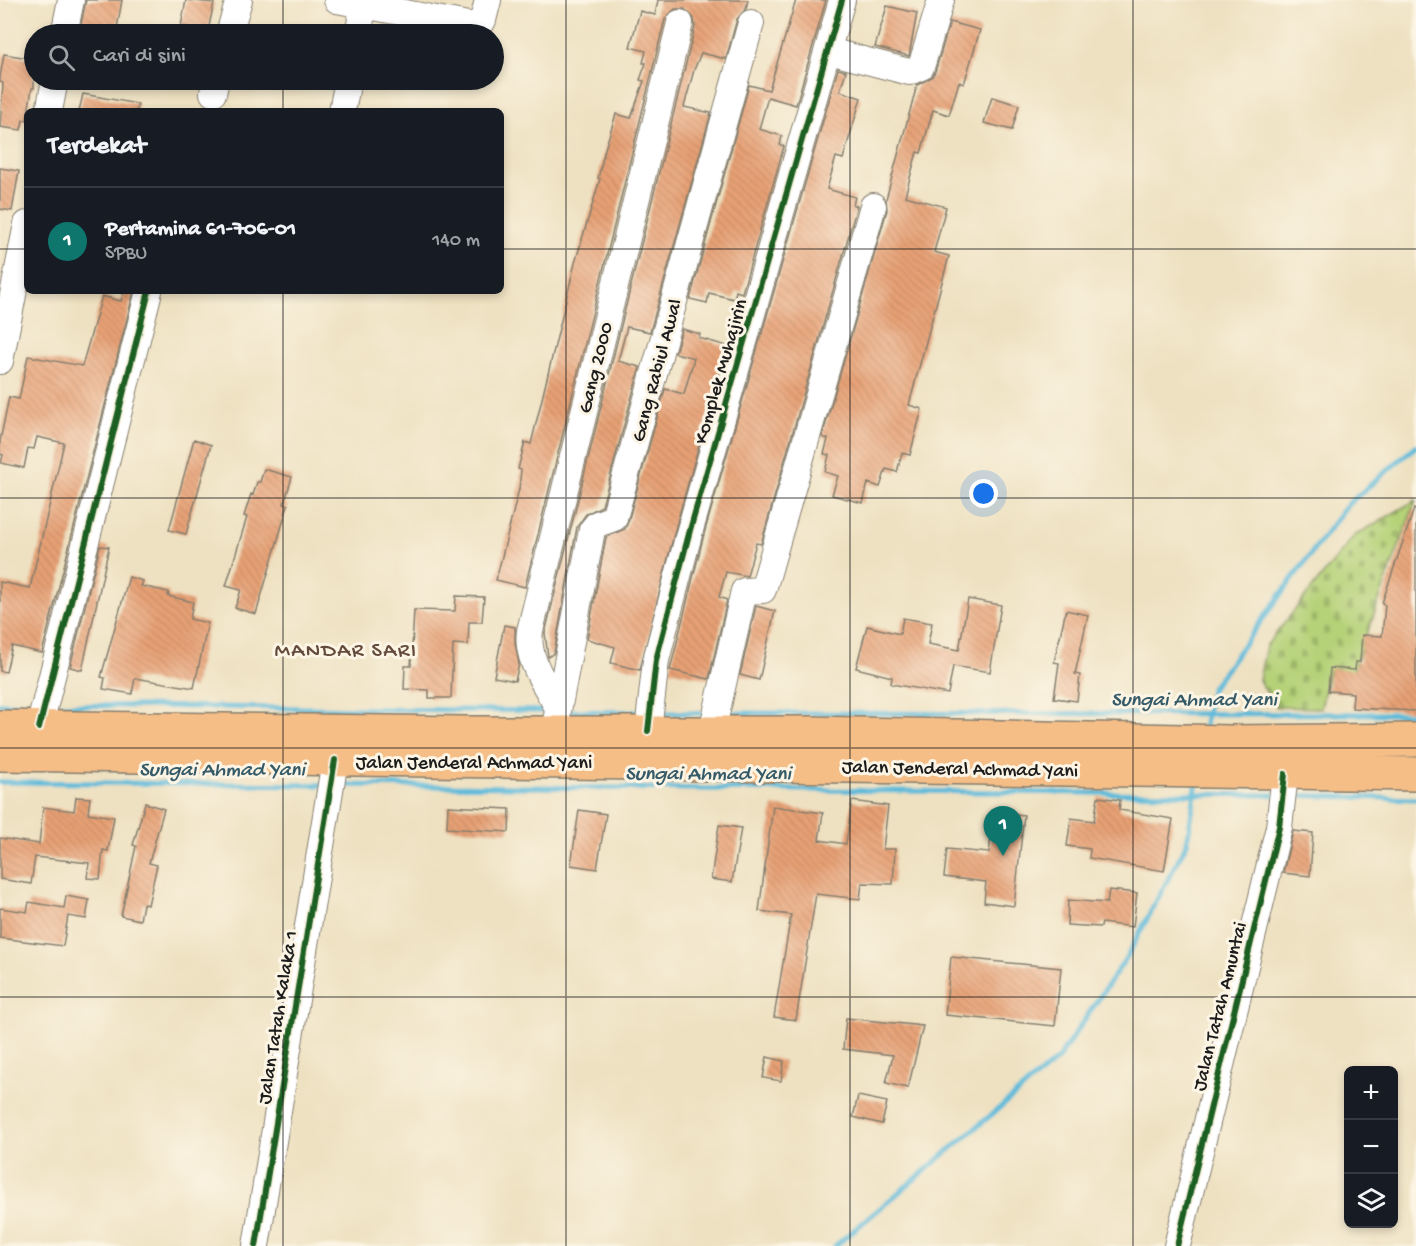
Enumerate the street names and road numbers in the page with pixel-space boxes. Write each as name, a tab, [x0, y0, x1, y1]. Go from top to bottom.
street label: Komplek Muhajirin	[691, 296, 754, 447]
street label: Gang Rabiul Awal	[628, 297, 689, 445]
street label: Gang 2000	[575, 320, 620, 416]
street label: Jalan Jenderal Achmad Yani	[356, 753, 592, 776]
street label: Jalan Jenderal Achmad Yani	[841, 757, 1078, 784]
street label: Jalan Tatah Amuntai	[1189, 920, 1254, 1094]
street label: Jalan Tatah Kalaka 1	[254, 929, 305, 1106]

